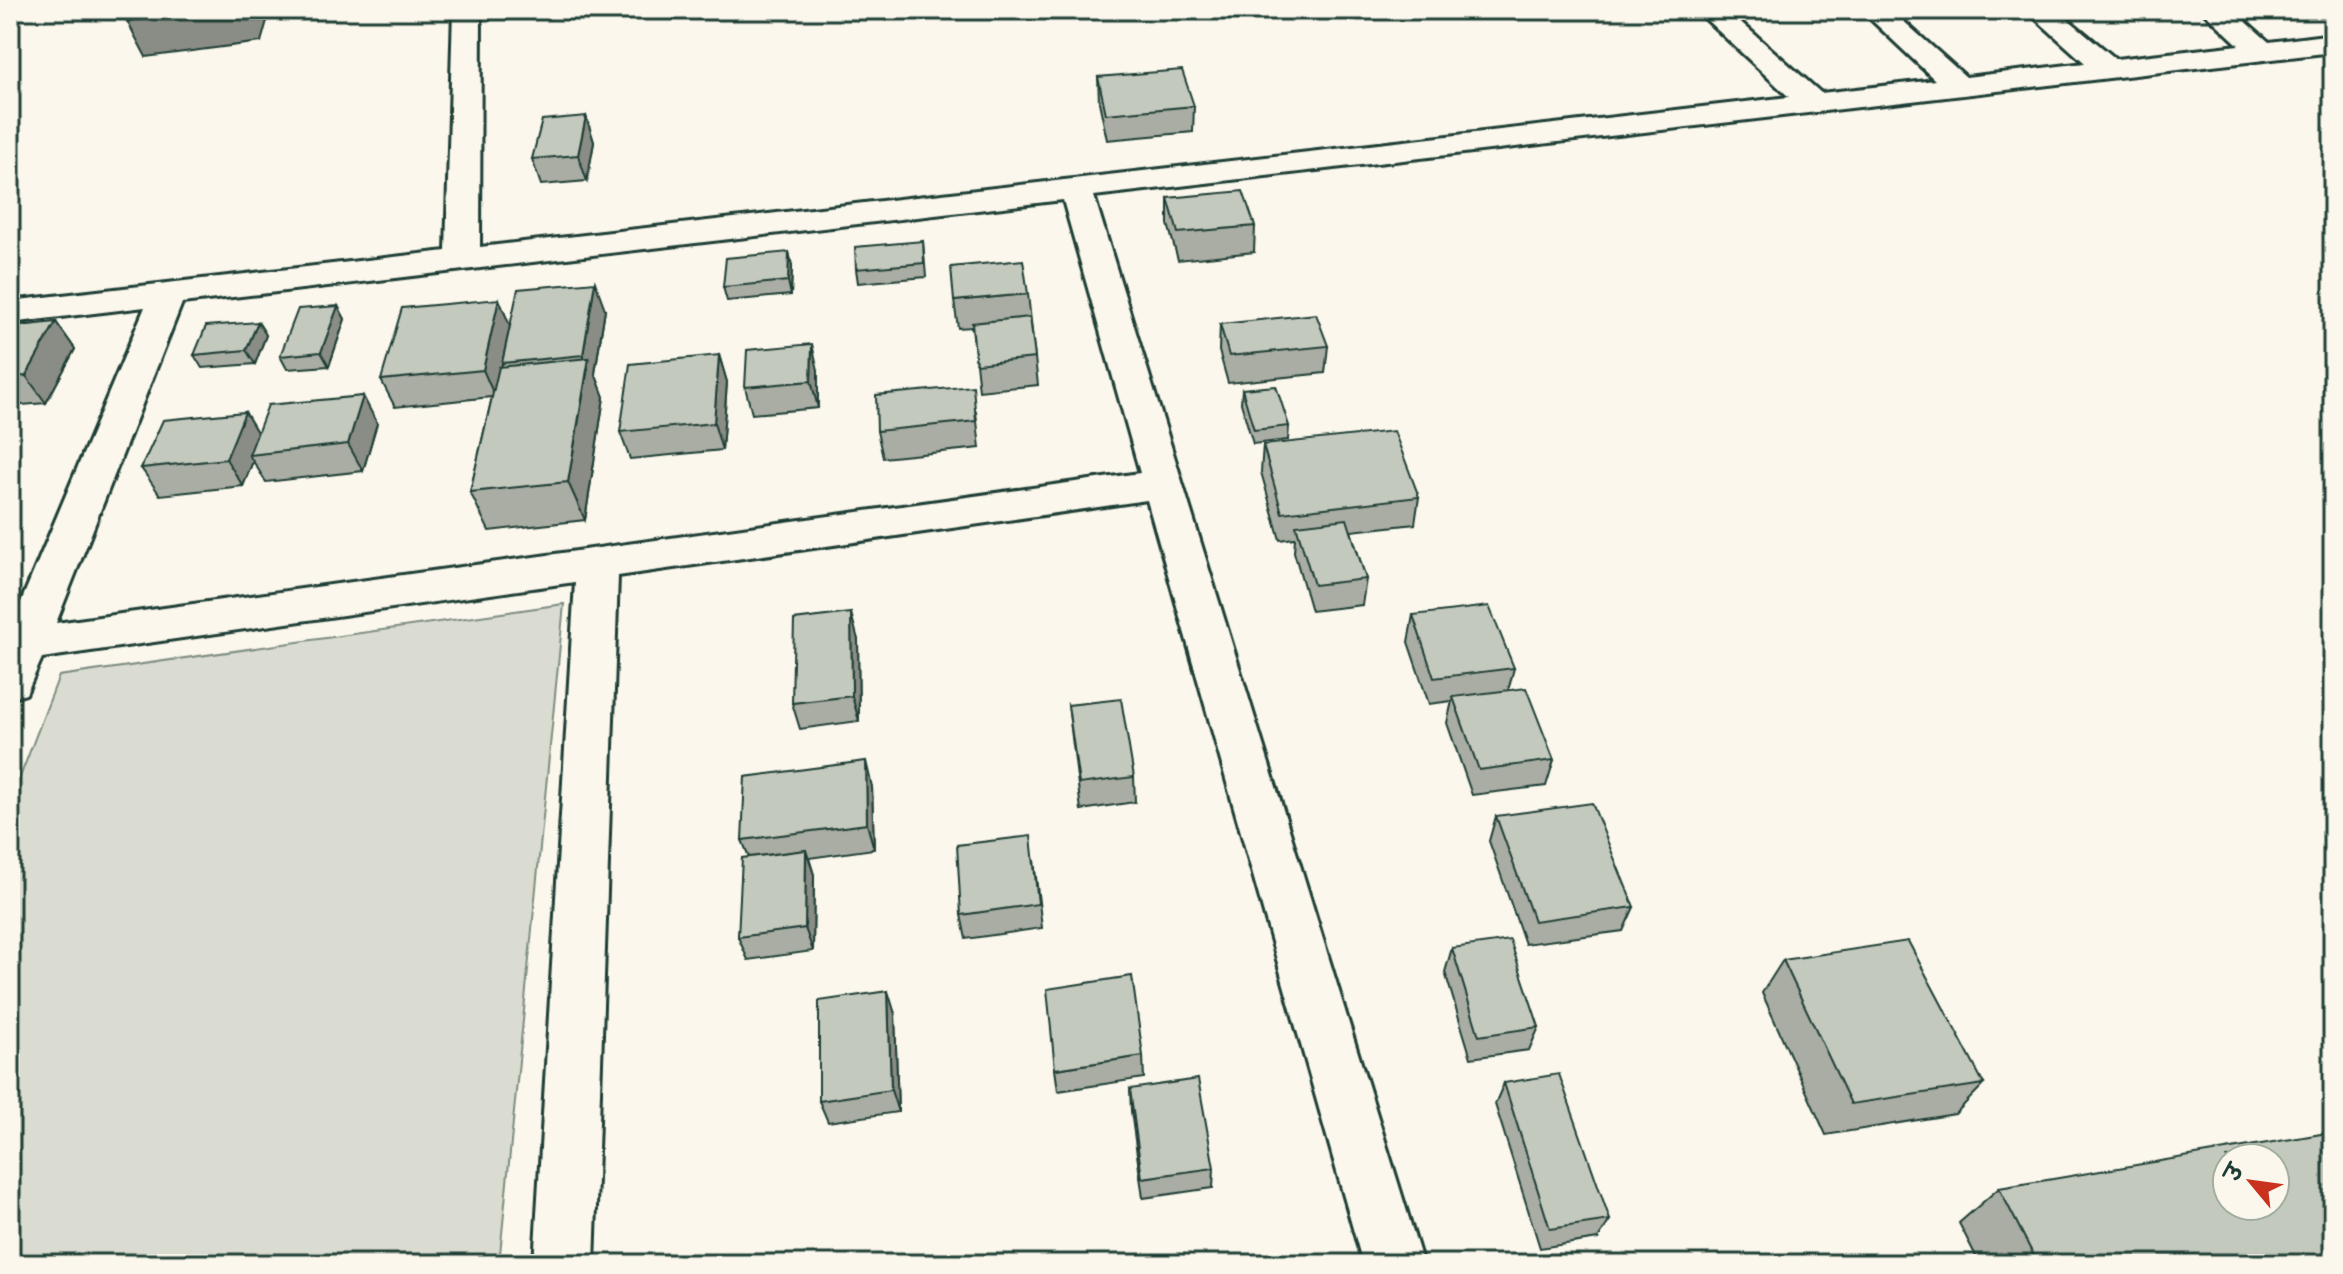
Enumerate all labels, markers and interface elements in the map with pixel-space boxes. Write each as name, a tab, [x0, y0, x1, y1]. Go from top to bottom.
north arrow	[2211, 1142, 2291, 1222]
text: उ	[2217, 1157, 2251, 1188]

